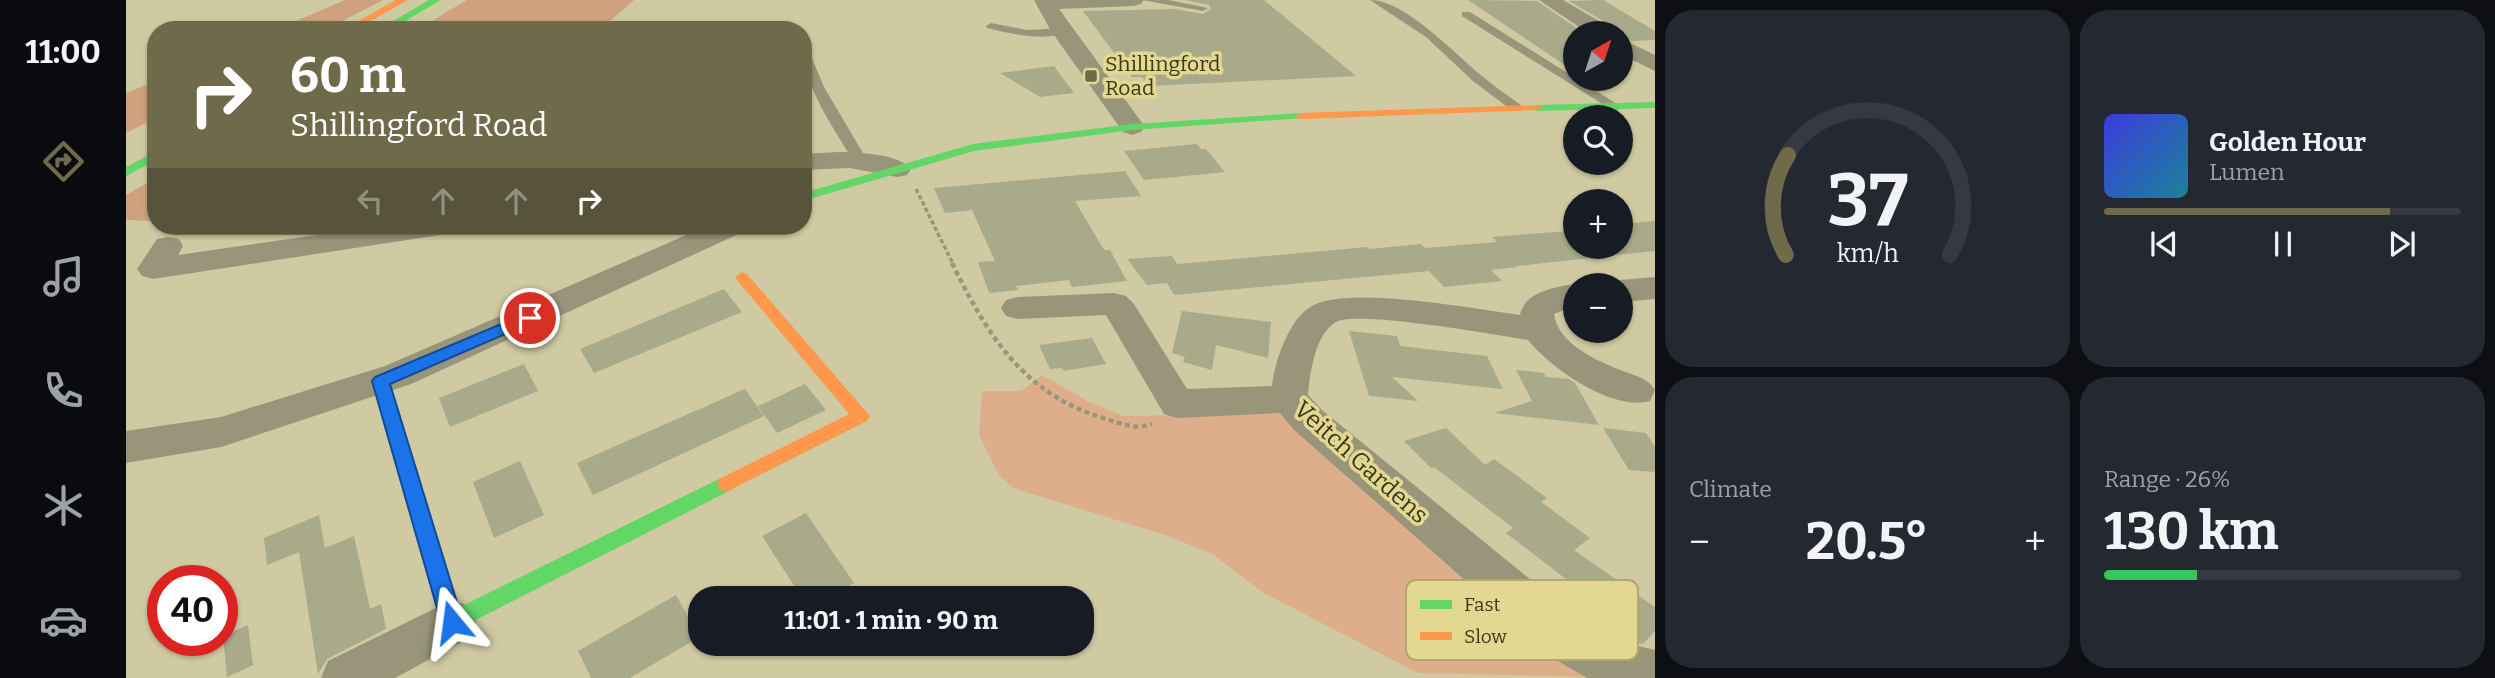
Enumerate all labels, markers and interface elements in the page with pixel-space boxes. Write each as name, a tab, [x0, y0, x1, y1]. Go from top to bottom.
north arrow	[1563, 21, 1633, 91]
map controls	[1563, 21, 1633, 343]
text: 11:00	[25, 33, 101, 71]
text: 60 m	[290, 46, 406, 105]
icon: right	[175, 49, 266, 140]
place label: Shillingford Road	[1105, 51, 1220, 101]
marker: Shillingford Road	[1083, 68, 1099, 84]
button: search	[1563, 105, 1633, 175]
text: Shillingford Road	[290, 106, 548, 144]
text: Golden Hour	[2209, 127, 2366, 158]
icon: directions	[39, 137, 88, 186]
text: 37	[1827, 157, 1908, 244]
text: Lumen	[2209, 158, 2285, 186]
icon: left	[351, 182, 389, 220]
icon: ahead	[424, 182, 462, 220]
icon: ahead	[497, 182, 535, 220]
icon: right	[570, 182, 608, 220]
button: +	[1563, 189, 1633, 259]
icon: previous	[2145, 225, 2183, 263]
icon: pause	[2264, 225, 2302, 263]
icon: next	[2383, 225, 2421, 263]
text: km/h	[1837, 239, 1899, 269]
icon: music	[39, 252, 88, 301]
button: −	[1563, 273, 1633, 343]
pin	[500, 288, 560, 348]
icon: arrive	[511, 299, 549, 337]
icon: phone	[39, 366, 88, 415]
street label: Veitch Gardens	[1289, 395, 1433, 529]
text: Range · 26%	[2104, 465, 2231, 493]
text: Climate	[1689, 475, 1772, 503]
icon: climate	[39, 481, 88, 530]
text: 130 km	[2104, 500, 2279, 563]
text: 20.5°	[1806, 510, 1929, 573]
text: −	[1689, 519, 1710, 565]
text: +	[2024, 519, 2046, 565]
speed limit sign: 40	[147, 565, 238, 656]
legend	[1406, 580, 1638, 660]
position arrow	[415, 585, 489, 659]
text: Fast	[1464, 593, 1501, 616]
icon: car	[39, 596, 88, 645]
text: 11:01 · 1 min · 90 m	[784, 605, 998, 636]
text: Slow	[1464, 625, 1507, 648]

